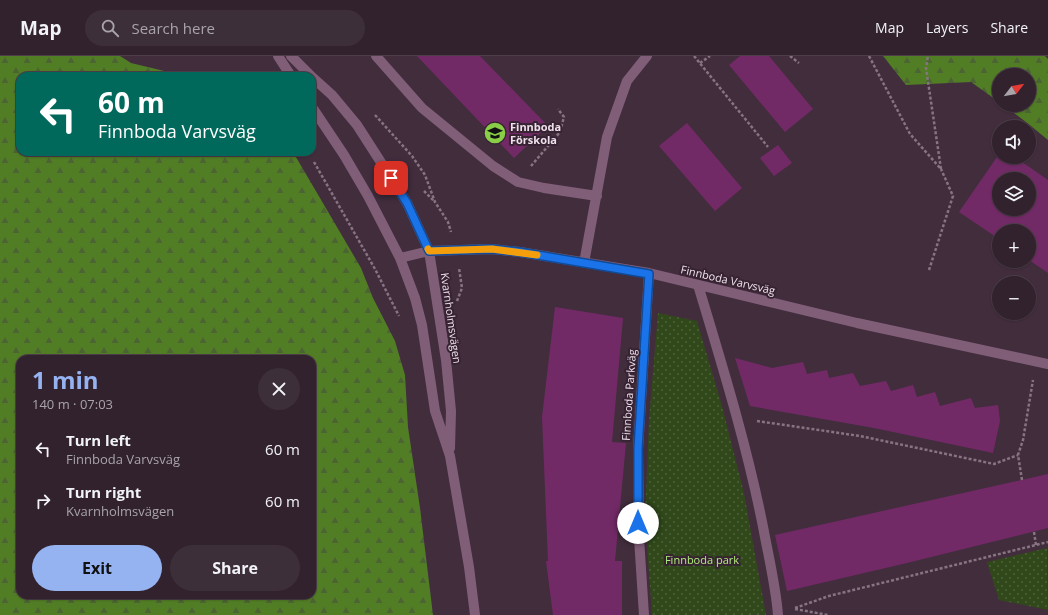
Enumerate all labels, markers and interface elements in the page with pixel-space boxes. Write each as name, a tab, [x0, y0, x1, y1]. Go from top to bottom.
search box	[85, 10, 365, 46]
text: Map	[20, 15, 61, 41]
icon: search	[99, 17, 121, 39]
text: Search here	[131, 18, 215, 38]
text: Map	[875, 18, 904, 37]
text: Layers	[926, 18, 968, 37]
text: Share	[990, 18, 1028, 37]
north arrow	[992, 68, 1036, 112]
map controls	[992, 68, 1036, 320]
text: 60 m	[98, 83, 165, 121]
icon: left	[32, 88, 84, 140]
text: Finnboda Varvsväg	[98, 119, 256, 143]
place label: Finnboda Förskola	[510, 119, 561, 147]
school or university icon: Finnboda Förskola	[482, 120, 508, 146]
button: sound	[992, 120, 1036, 164]
pin	[374, 161, 408, 195]
icon: arrive	[380, 167, 402, 189]
button: layers	[992, 172, 1036, 216]
button: +	[992, 224, 1036, 268]
street label: Finnboda Varvsväg	[679, 261, 777, 298]
street label: Kvarnholmsvägen	[438, 272, 465, 364]
button: −	[992, 276, 1036, 320]
street label: Finnboda Parkväg	[618, 349, 639, 441]
text: 1 min	[32, 363, 99, 396]
button: close	[258, 368, 300, 410]
text: 140 m · 07:03	[32, 395, 113, 413]
text: Turn left	[66, 430, 131, 450]
icon: left	[32, 438, 54, 460]
text: 60 m	[265, 439, 300, 459]
text: Finnboda Varvsväg	[66, 450, 180, 468]
text: Turn right	[66, 482, 141, 502]
icon: right	[32, 490, 54, 512]
text: 60 m	[265, 491, 300, 511]
text: Kvarnholmsvägen	[66, 502, 174, 520]
position arrow	[617, 502, 659, 544]
button: Exit	[32, 545, 162, 591]
button: Share	[170, 545, 300, 591]
park label: Finnboda park	[665, 552, 739, 567]

